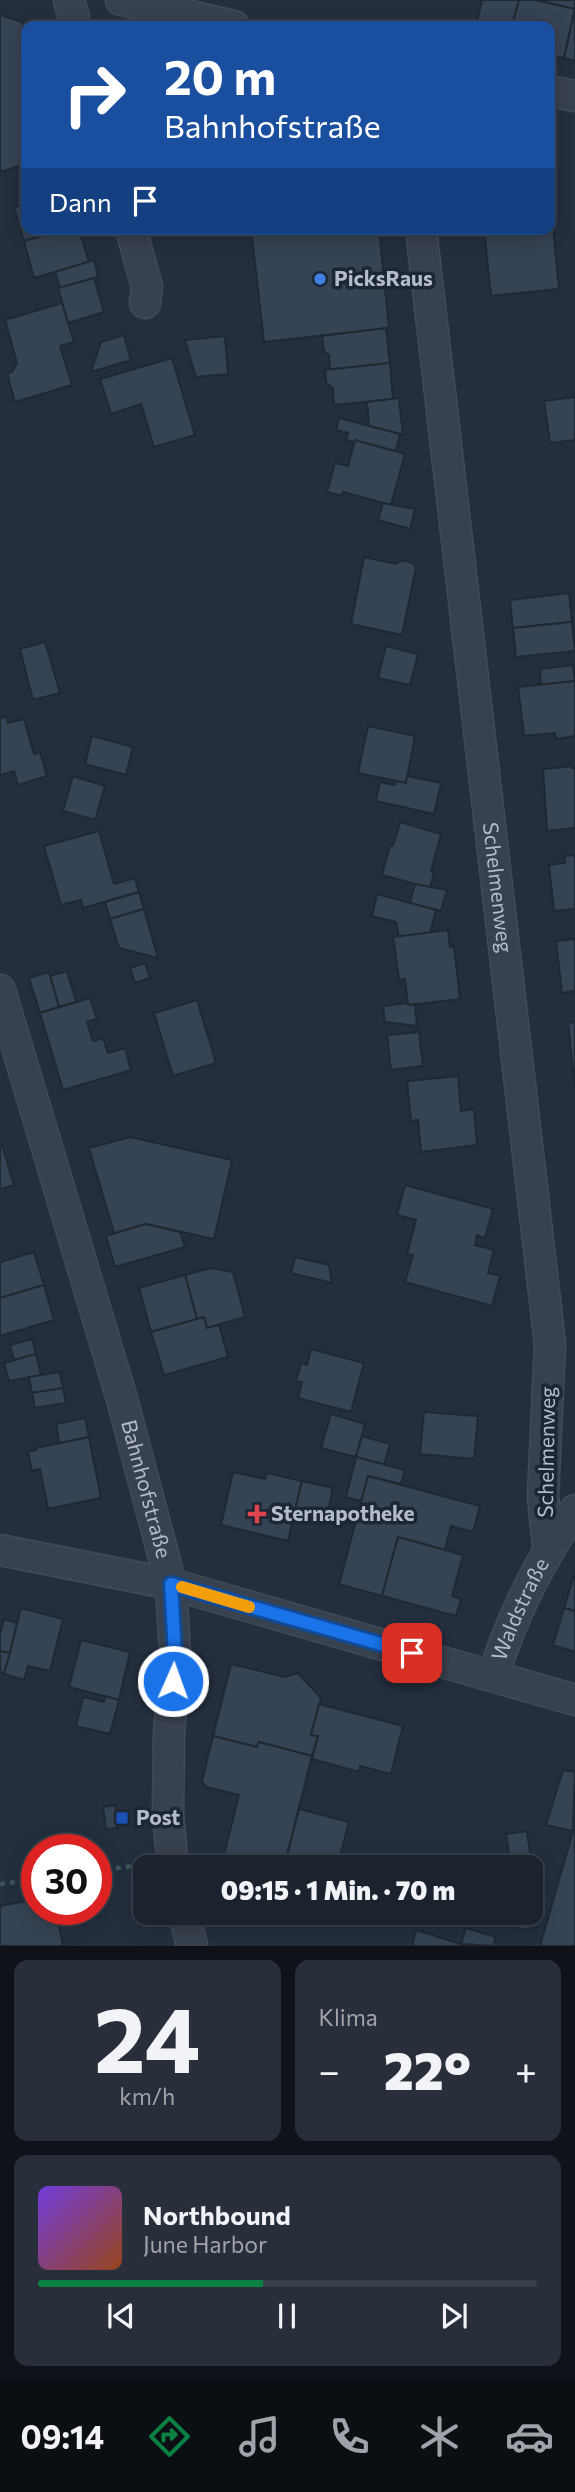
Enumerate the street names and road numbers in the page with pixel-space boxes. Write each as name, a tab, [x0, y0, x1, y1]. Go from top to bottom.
street label: Schelmenweg	[479, 821, 519, 954]
street label: Schelmenweg	[532, 1386, 559, 1518]
street label: Bahnhofstraße	[117, 1417, 178, 1561]
street label: Waldstraße	[485, 1553, 553, 1664]

